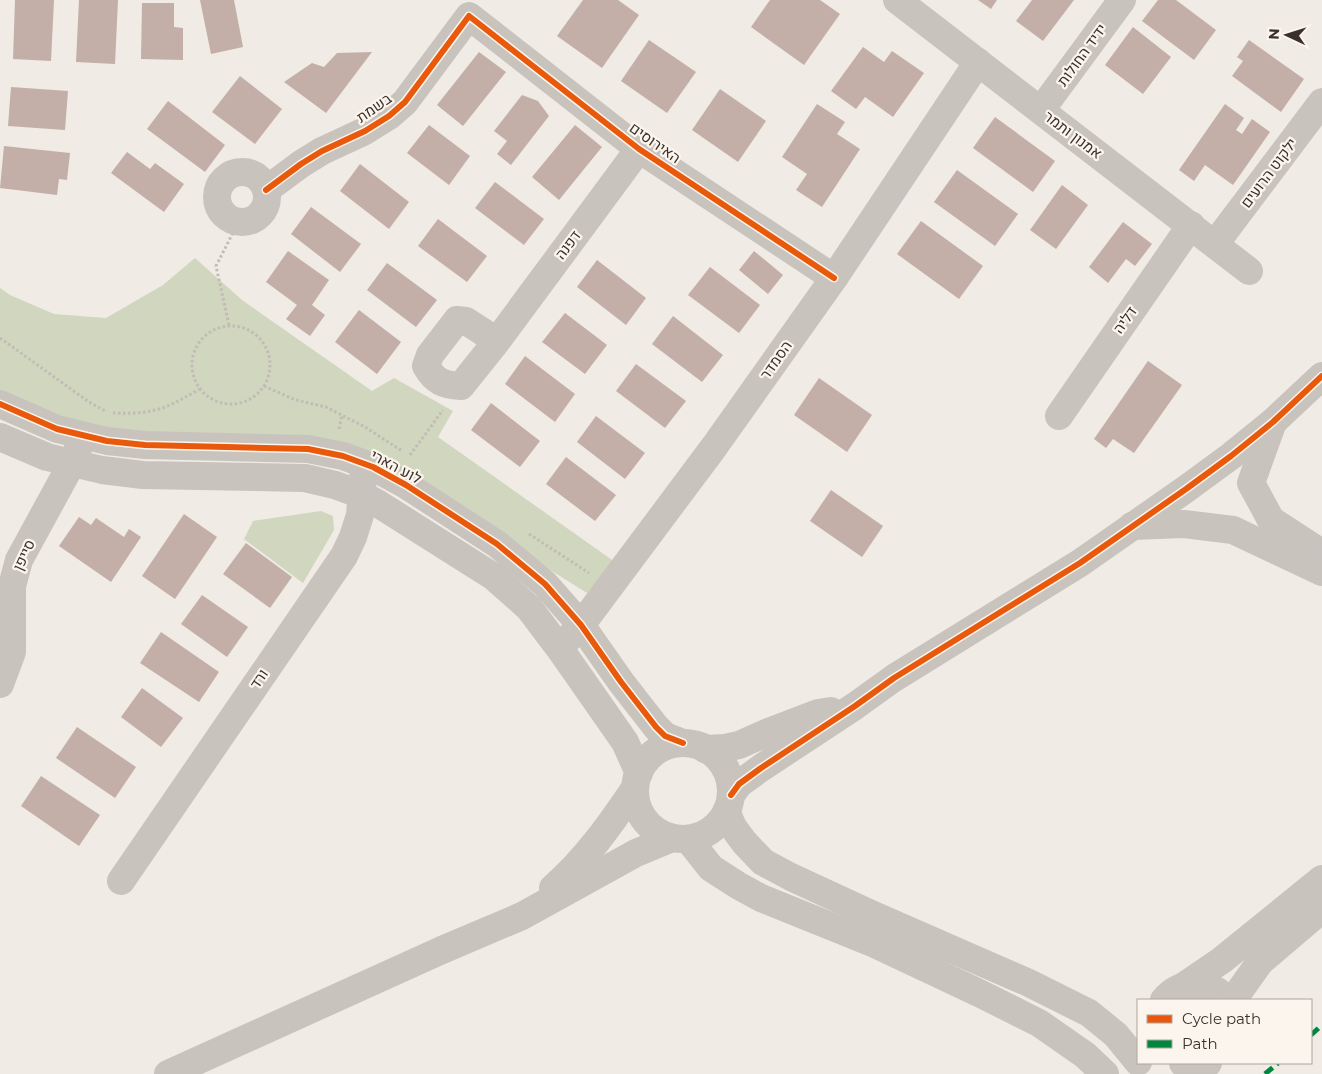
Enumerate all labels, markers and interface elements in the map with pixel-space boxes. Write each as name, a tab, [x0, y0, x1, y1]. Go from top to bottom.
north arrow	[1262, 10, 1312, 60]
street label: ידיד החולות	[1053, 20, 1111, 90]
text: N	[1265, 28, 1283, 40]
street label: בשמת	[352, 89, 395, 126]
street label: אמנון ותמר	[1040, 107, 1106, 163]
street label: האירוסים	[626, 118, 685, 167]
street label: ילקוט הרועים	[1236, 134, 1301, 211]
street label: דפנה	[551, 226, 585, 263]
street label: דליה	[1109, 302, 1141, 337]
street label: הסמדר	[755, 337, 796, 383]
street label: לוע הארי	[367, 445, 425, 488]
street label: סייפן	[8, 536, 39, 573]
street label: ורד	[245, 665, 272, 692]
legend	[1137, 999, 1312, 1064]
text: Cycle path	[1182, 1009, 1261, 1028]
text: Path	[1182, 1034, 1218, 1053]

